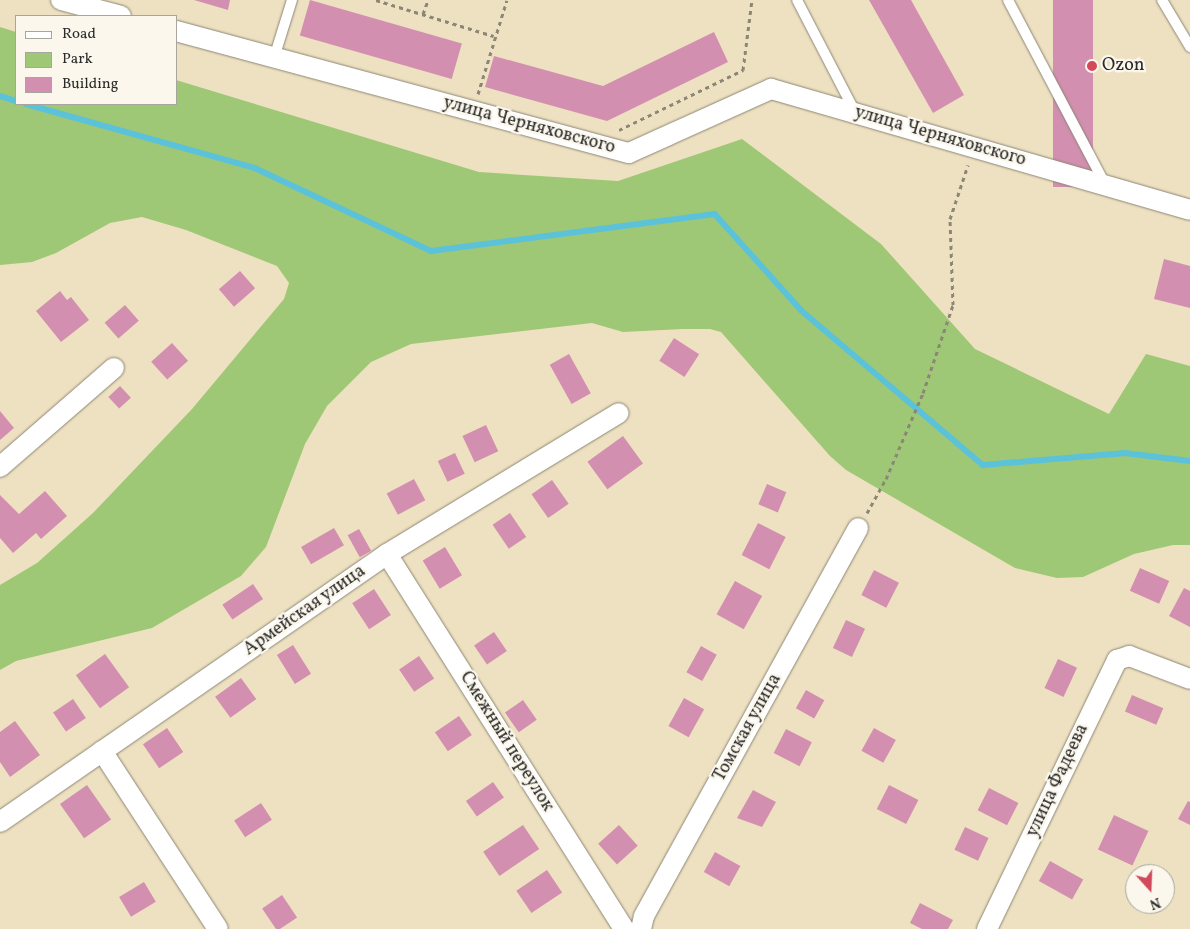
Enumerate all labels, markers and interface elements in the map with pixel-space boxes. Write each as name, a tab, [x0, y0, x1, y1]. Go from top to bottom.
legend	[15, 15, 178, 105]
text: Road	[62, 24, 96, 45]
text: Park	[62, 49, 93, 70]
place label: Ozon	[1102, 55, 1144, 77]
marker: Ozon	[1086, 60, 1098, 72]
text: Building	[62, 74, 118, 95]
street label: улица Черняховского	[441, 93, 617, 159]
street label: улица Черняховского	[852, 102, 1028, 172]
street label: Армейская улица	[240, 561, 370, 661]
street label: Смежный переулок	[454, 668, 558, 816]
street label: Томская улица	[709, 670, 787, 786]
street label: улица Фадеева	[1022, 721, 1094, 841]
north arrow	[1125, 864, 1175, 914]
text: N	[1147, 892, 1163, 913]

